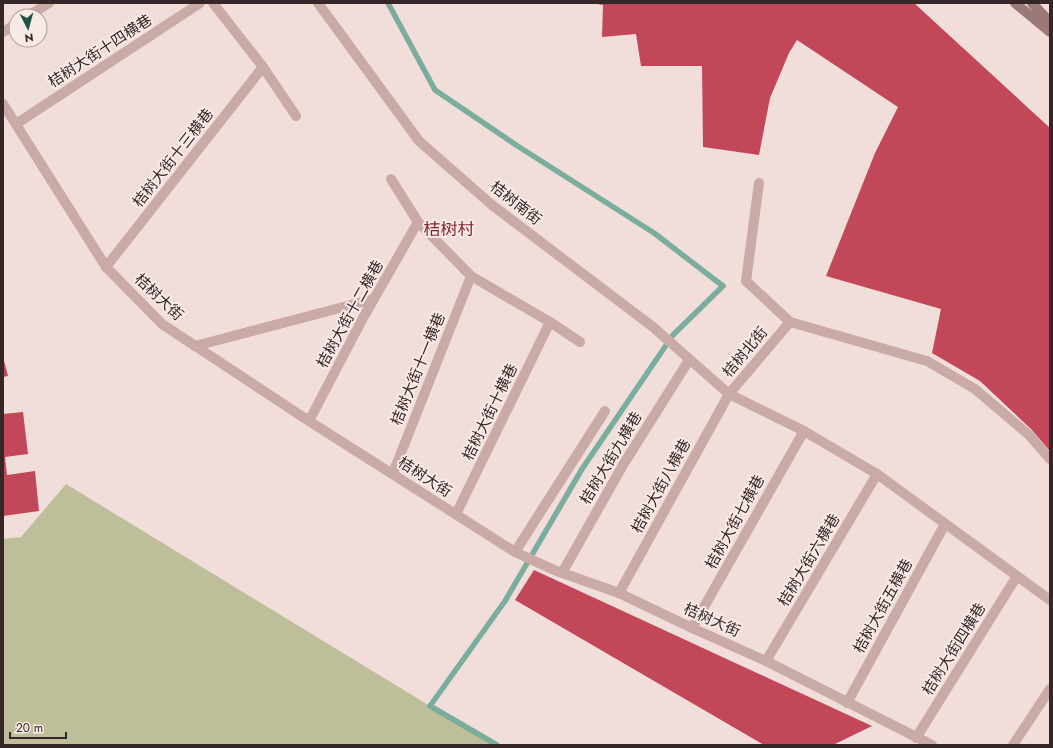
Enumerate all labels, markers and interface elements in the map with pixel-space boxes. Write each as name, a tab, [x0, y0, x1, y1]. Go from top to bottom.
north arrow	[8, 8, 48, 48]
street label: 桔树大街十四横巷	[44, 9, 156, 93]
text: N	[24, 30, 34, 46]
street label: 桔树大街十三横巷	[127, 104, 219, 212]
street label: 桔树南街	[486, 176, 546, 230]
district label: 桔树村	[424, 217, 475, 241]
street label: 桔树大街十二横巷	[311, 256, 389, 372]
street label: 桔树大街	[130, 268, 188, 326]
street label: 桔树大街十一横巷	[385, 309, 451, 429]
street label: 桔树北街	[717, 322, 773, 382]
street label: 桔树大街十横巷	[457, 360, 523, 464]
street label: 桔树大街九横巷	[575, 407, 647, 509]
street label: 桔树大街八横巷	[626, 435, 696, 537]
street label: 桔树大街	[394, 451, 456, 503]
street label: 桔树大街七横巷	[700, 471, 770, 573]
street label: 桔树大街六横巷	[773, 509, 845, 611]
street label: 桔树大街五横巷	[848, 555, 918, 657]
street label: 桔树大街	[680, 598, 744, 642]
street label: 桔树大街四横巷	[917, 599, 991, 699]
scale bar	[10, 714, 66, 740]
text: 20 m	[16, 719, 43, 737]

